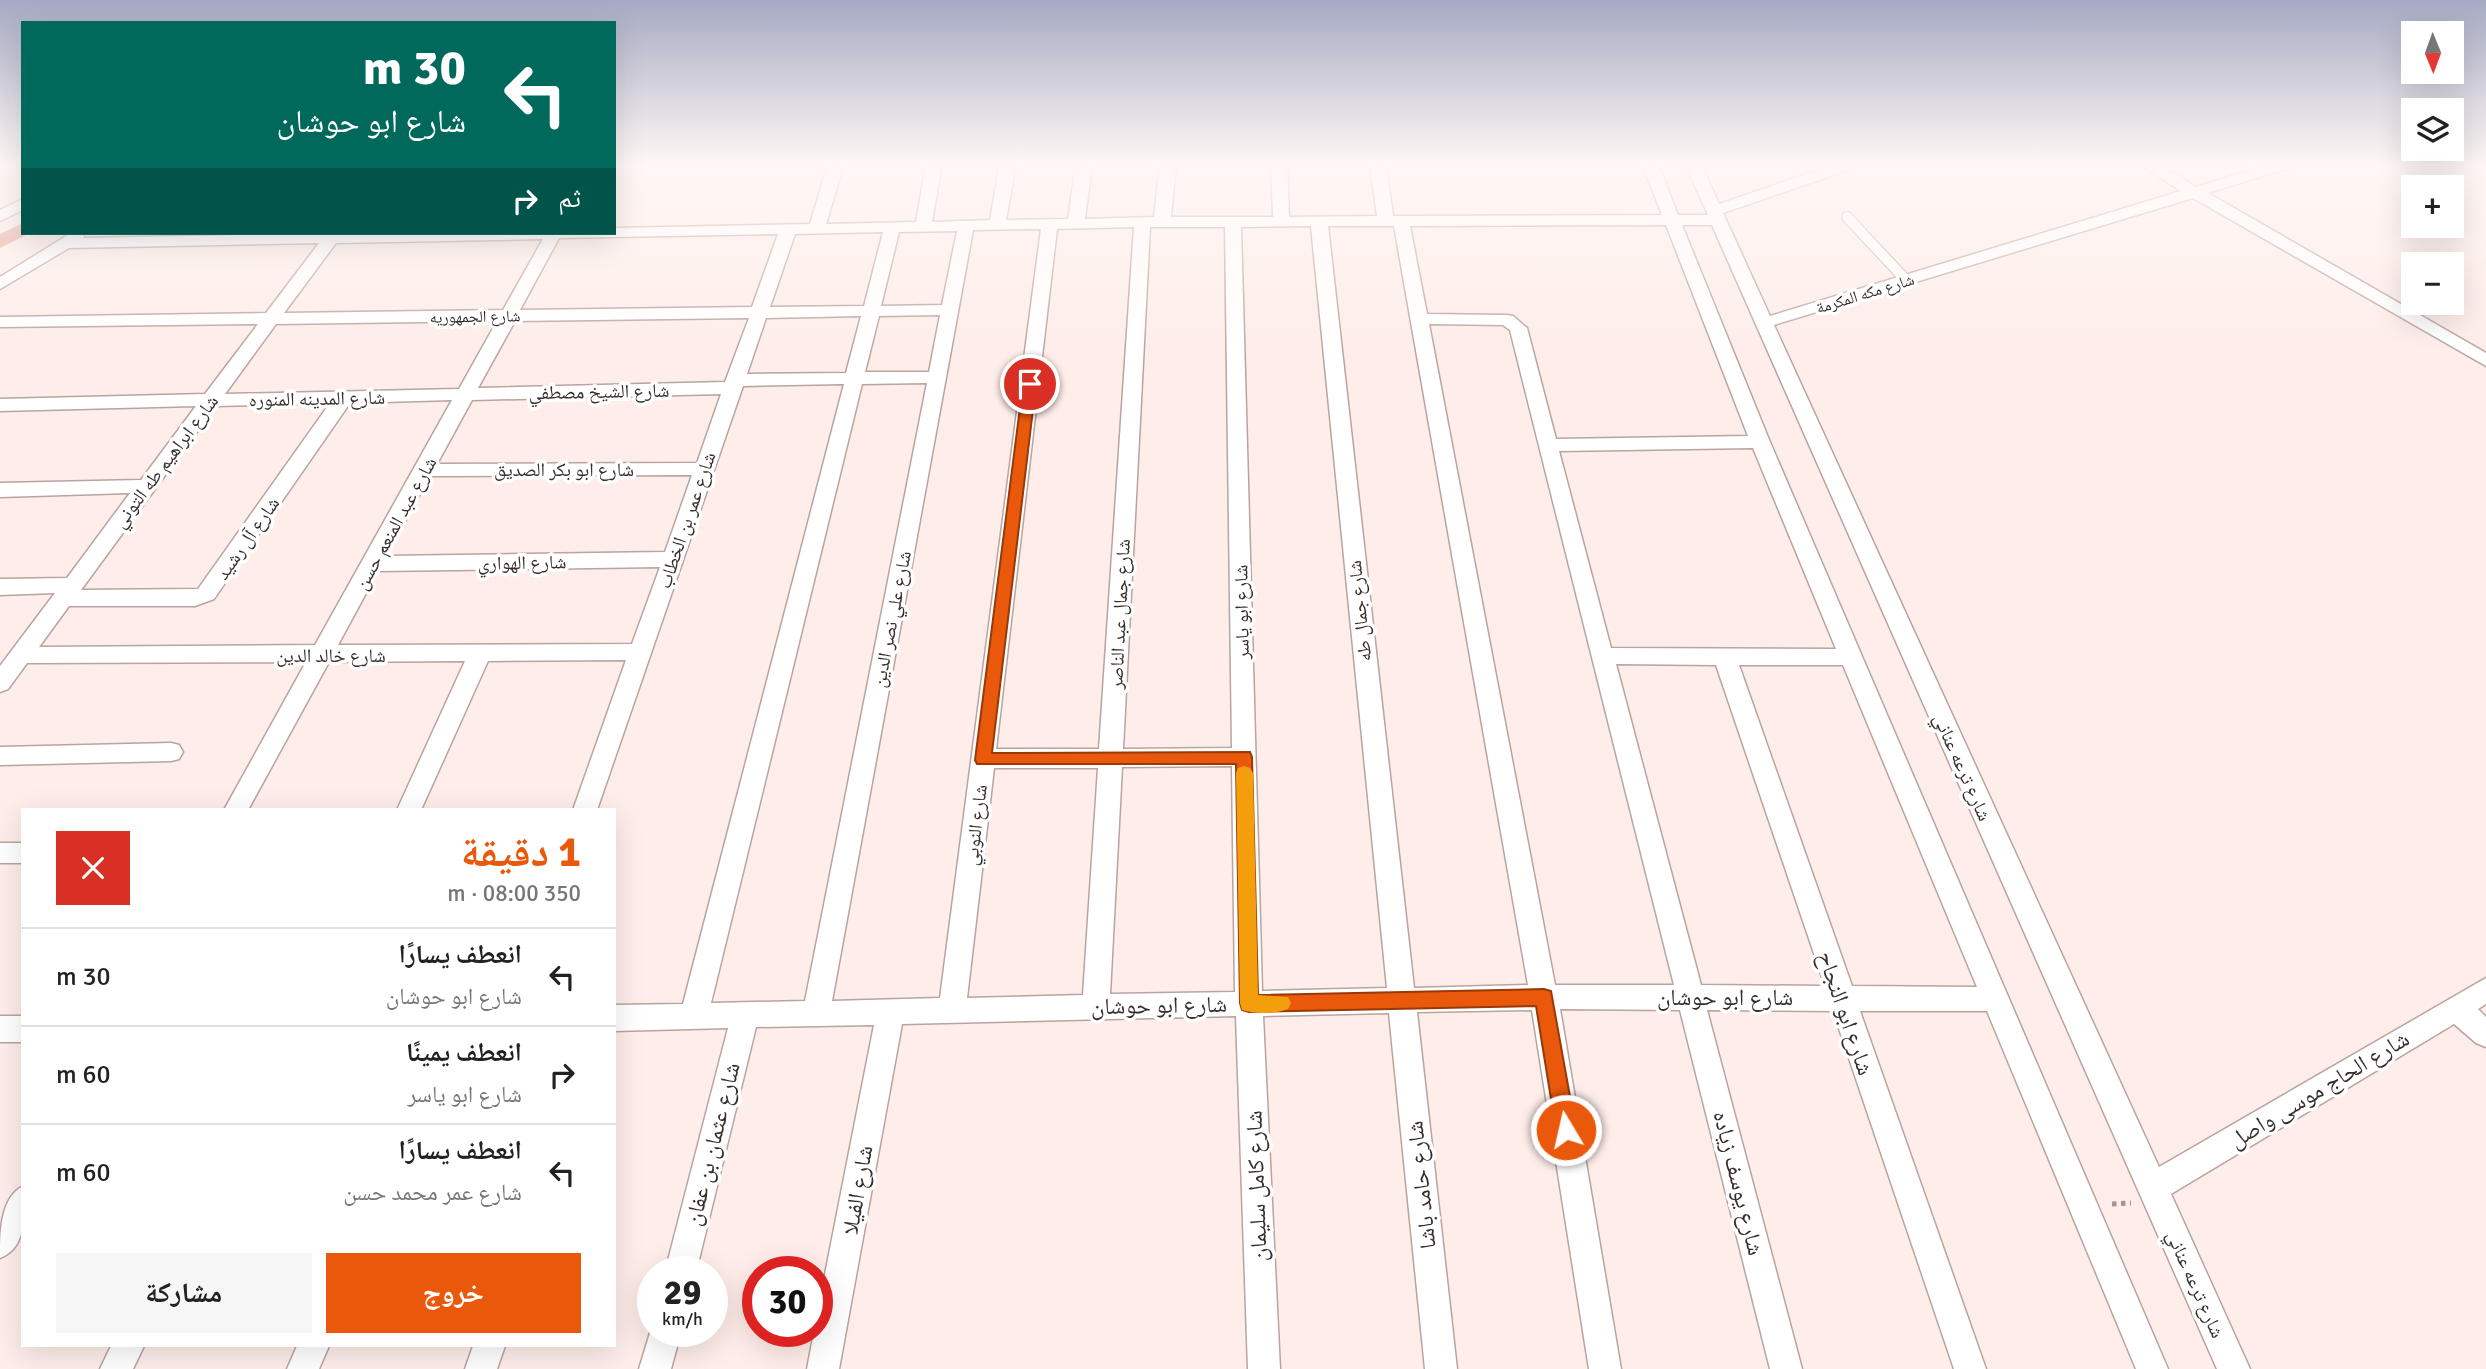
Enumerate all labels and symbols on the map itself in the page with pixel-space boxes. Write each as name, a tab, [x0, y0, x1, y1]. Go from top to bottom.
north arrow	[2401, 21, 2464, 84]
street label: شارع مكه المكرمة	[1814, 270, 1917, 318]
street label: شارع الجمهوريه	[429, 306, 521, 328]
pin	[1000, 354, 1060, 414]
street label: شارع الشيخ مصطفي	[528, 379, 670, 408]
street label: شارع المدينه المنوره	[249, 386, 385, 412]
street label: شارع ابراهيم طه التوني	[108, 390, 226, 535]
street label: شارع عمر بن الخطاب	[652, 449, 722, 592]
street label: شارع عبد المنعم حسن	[349, 453, 442, 594]
street label: شارع ابو بكر الصديق	[494, 458, 634, 482]
street label: شارع آل رشيد	[210, 492, 285, 585]
street label: شارع جمال عبد الناصر	[1104, 538, 1136, 691]
street label: شارع علي نصر الدين	[867, 549, 920, 690]
street label: شارع الهواري	[478, 550, 567, 579]
street label: شارع جمال طه	[1343, 559, 1377, 663]
street label: شارع ابو ياسر	[1229, 564, 1255, 660]
street label: شارع خالد الدين	[276, 644, 386, 668]
street label: شارع ترعه عناني	[1925, 710, 1996, 826]
street label: شارع النوبي	[959, 783, 996, 867]
street label: شارع ابو النجاح	[1811, 947, 1880, 1079]
street label: شارع ابو حوشان	[1657, 983, 1793, 1012]
street label: شارع ابو حوشان	[1091, 990, 1227, 1021]
street label: شارع الحاج موسى واصل	[2224, 1024, 2415, 1155]
street label: شارع عثمان بن عفان	[678, 1060, 747, 1229]
position arrow	[1529, 1093, 1603, 1167]
street label: شارع يوسف زياده	[1707, 1108, 1770, 1258]
street label: شارع كامل سليمان	[1239, 1110, 1274, 1262]
street label: شارع حامد باشا	[1400, 1119, 1443, 1251]
street label: شارع الفيلا	[835, 1143, 880, 1237]
street label: شارع ترعه عناني	[2158, 1227, 2229, 1343]
speed limit sign: 30	[742, 1256, 833, 1347]

